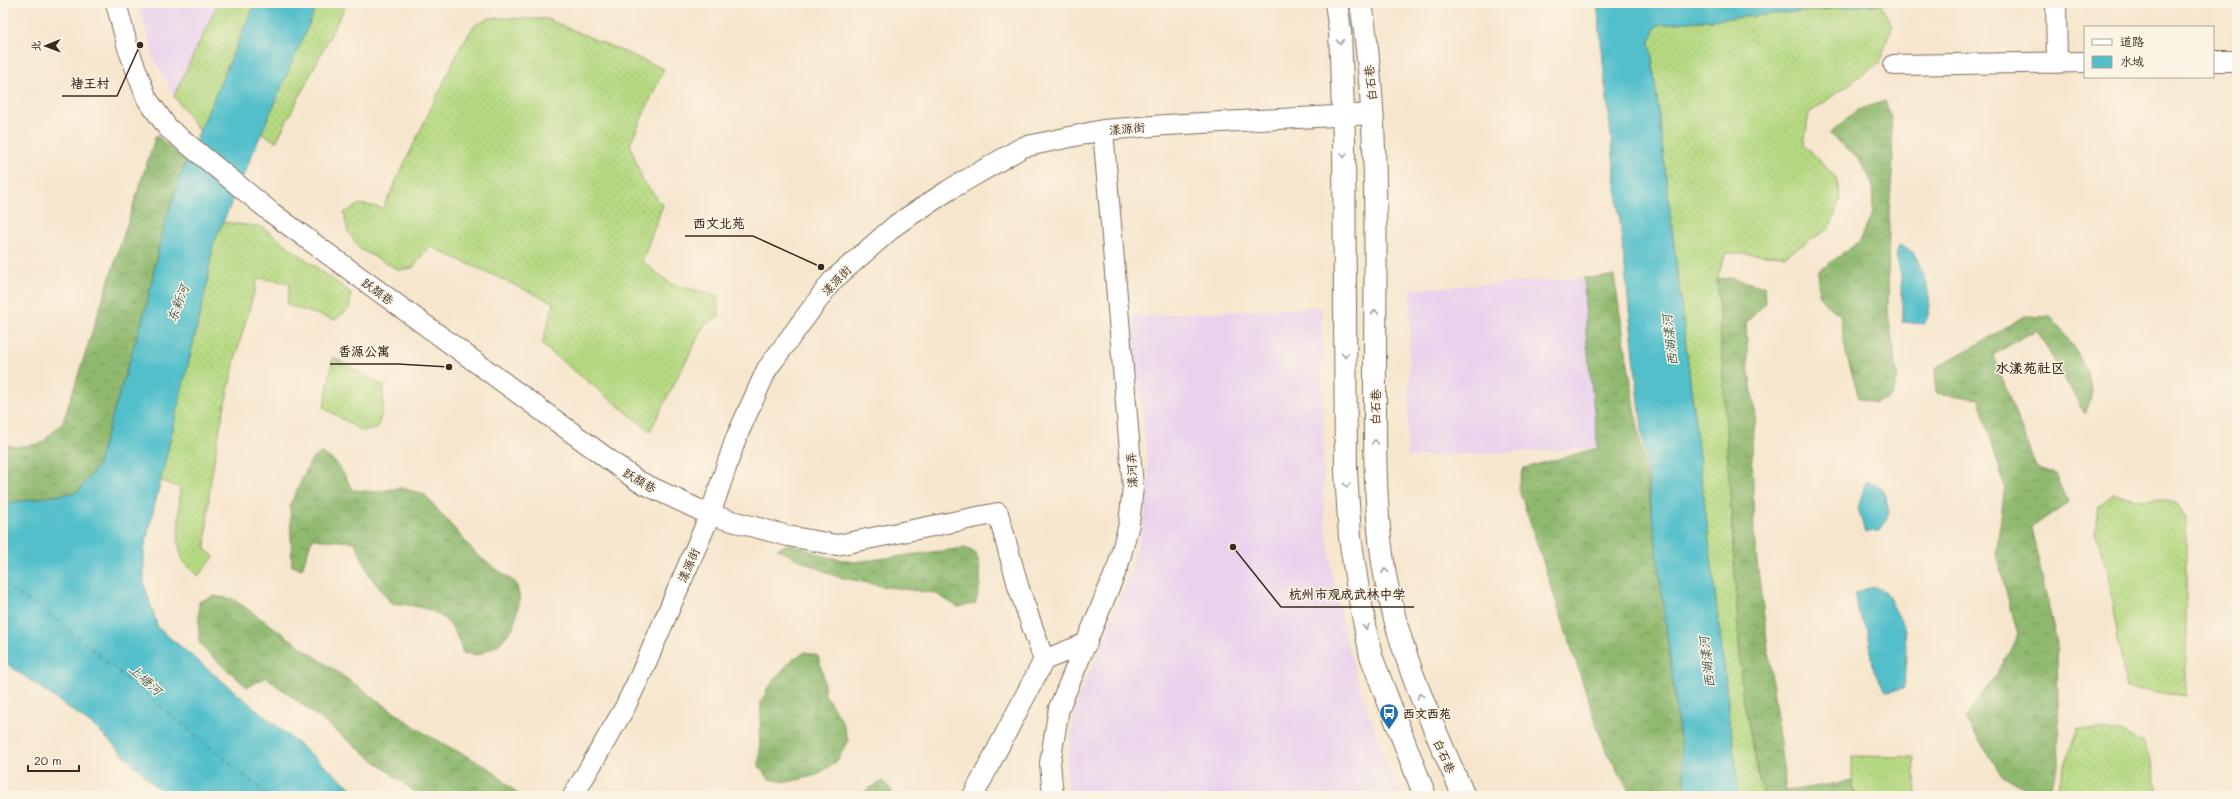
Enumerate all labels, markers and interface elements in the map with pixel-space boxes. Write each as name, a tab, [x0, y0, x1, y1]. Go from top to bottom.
north arrow	[26, 26, 66, 66]
legend	[2084, 26, 2214, 78]
text: 道路	[2120, 33, 2144, 49]
one-way arrow	[1336, 39, 1344, 45]
text: 北	[28, 41, 43, 52]
text: 水域	[2120, 53, 2144, 69]
street label: 白石巷	[1360, 64, 1380, 102]
callout: 褚王村	[62, 71, 117, 96]
text: 褚王村	[70, 74, 110, 91]
street label: 漾源街	[1108, 118, 1146, 138]
one-way arrow	[1340, 152, 1348, 158]
callout: 西文北苑	[685, 211, 753, 236]
text: 西文北苑	[693, 214, 745, 231]
street label: 漾源街	[818, 261, 854, 299]
street label: 跃颜巷	[359, 274, 397, 308]
water label: 东新河	[162, 280, 193, 324]
one-way arrow	[1371, 309, 1379, 315]
water label: 西湖漾河	[1657, 311, 1681, 367]
callout: 香源公寓	[330, 339, 398, 364]
text: 香源公寓	[338, 342, 390, 359]
one-way arrow	[1341, 352, 1349, 358]
district label: 水漾苑社区	[1995, 358, 2065, 377]
street label: 白石巷	[1367, 389, 1383, 425]
one-way arrow	[1371, 439, 1379, 445]
street label: 漾河弄	[1122, 452, 1140, 488]
street label: 跃颜巷	[620, 464, 660, 496]
one-way arrow	[1343, 482, 1351, 488]
street label: 漾源街	[673, 545, 703, 585]
one-way arrow	[1381, 568, 1390, 574]
callout: 杭州市观成武林中学	[1281, 582, 1414, 607]
text: 杭州市观成武林中学	[1288, 585, 1406, 602]
one-way arrow	[1361, 624, 1369, 630]
water label: 西湖漾河	[1694, 633, 1718, 689]
water label: 上塘河	[126, 660, 168, 700]
one-way arrow	[1417, 693, 1425, 700]
bus stop icon: 西文西苑	[1378, 702, 1400, 730]
place label: 西文西苑	[1403, 705, 1451, 721]
street label: 白石巷	[1430, 736, 1460, 776]
scale bar	[28, 747, 79, 773]
text: 20 m	[34, 752, 62, 768]

